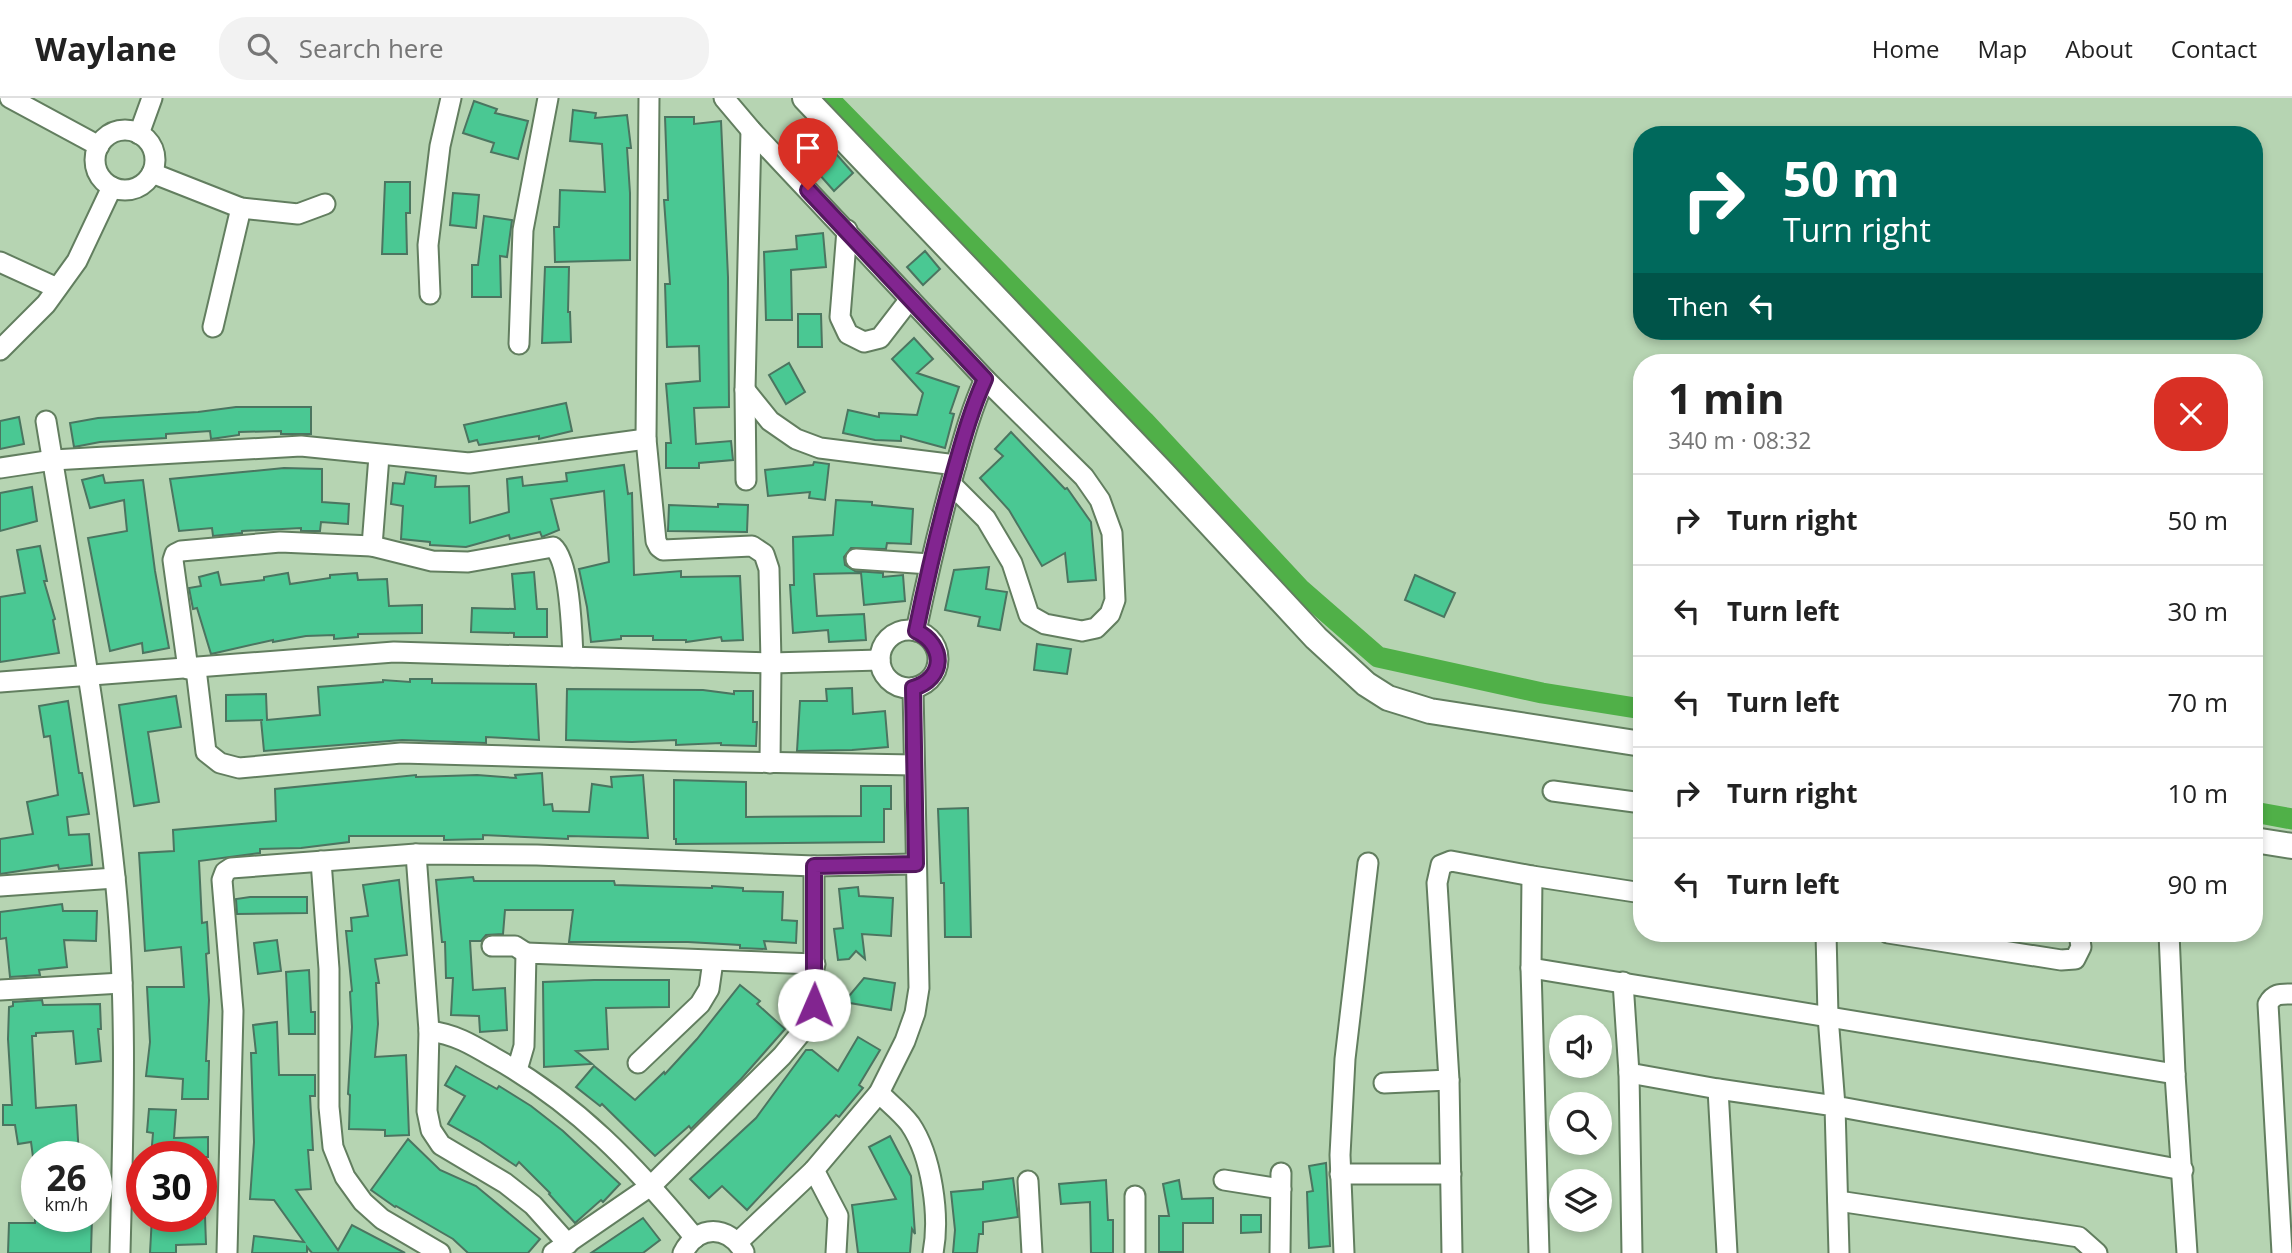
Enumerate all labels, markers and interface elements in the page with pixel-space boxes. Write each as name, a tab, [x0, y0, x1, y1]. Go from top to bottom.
search box	[219, 17, 709, 80]
text: Waylane	[35, 26, 177, 71]
icon: search	[243, 29, 281, 67]
text: Search here	[299, 30, 444, 66]
text: Home	[1872, 32, 1940, 65]
text: Map	[1978, 32, 2027, 65]
text: About	[2065, 32, 2133, 65]
text: Contact	[2171, 32, 2257, 65]
pin	[778, 118, 838, 190]
icon: arrive	[789, 129, 827, 167]
text: 50 m	[1783, 145, 1900, 211]
icon: right	[1668, 154, 1759, 245]
text: Turn right	[1783, 208, 1931, 251]
icon: left	[1743, 287, 1781, 325]
text: Then	[1668, 288, 1729, 324]
text: 1 min	[1668, 369, 1785, 426]
button: close	[2154, 377, 2228, 451]
text: 340 m · 08:32	[1668, 424, 1811, 456]
icon: right	[1668, 501, 1706, 539]
text: Turn right	[1727, 502, 1858, 538]
text: 50 m	[2167, 502, 2228, 538]
icon: left	[1668, 592, 1706, 630]
text: Turn left	[1727, 593, 1839, 629]
text: 30 m	[2167, 593, 2228, 629]
icon: left	[1668, 683, 1706, 721]
text: Turn left	[1727, 684, 1839, 720]
text: 70 m	[2167, 684, 2228, 720]
icon: right	[1668, 774, 1706, 812]
text: Turn right	[1727, 775, 1858, 811]
text: 10 m	[2167, 775, 2228, 811]
icon: left	[1668, 865, 1706, 903]
text: Turn left	[1727, 866, 1839, 902]
text: 90 m	[2167, 866, 2228, 902]
position arrow	[777, 968, 851, 1042]
map controls	[1549, 1015, 1612, 1232]
button: sound	[1549, 1015, 1612, 1078]
button: search	[1549, 1092, 1612, 1155]
speed limit sign: 30	[126, 1141, 217, 1232]
text: 26	[46, 1154, 87, 1201]
button: layers	[1549, 1169, 1612, 1232]
text: km/h	[45, 1192, 88, 1216]

